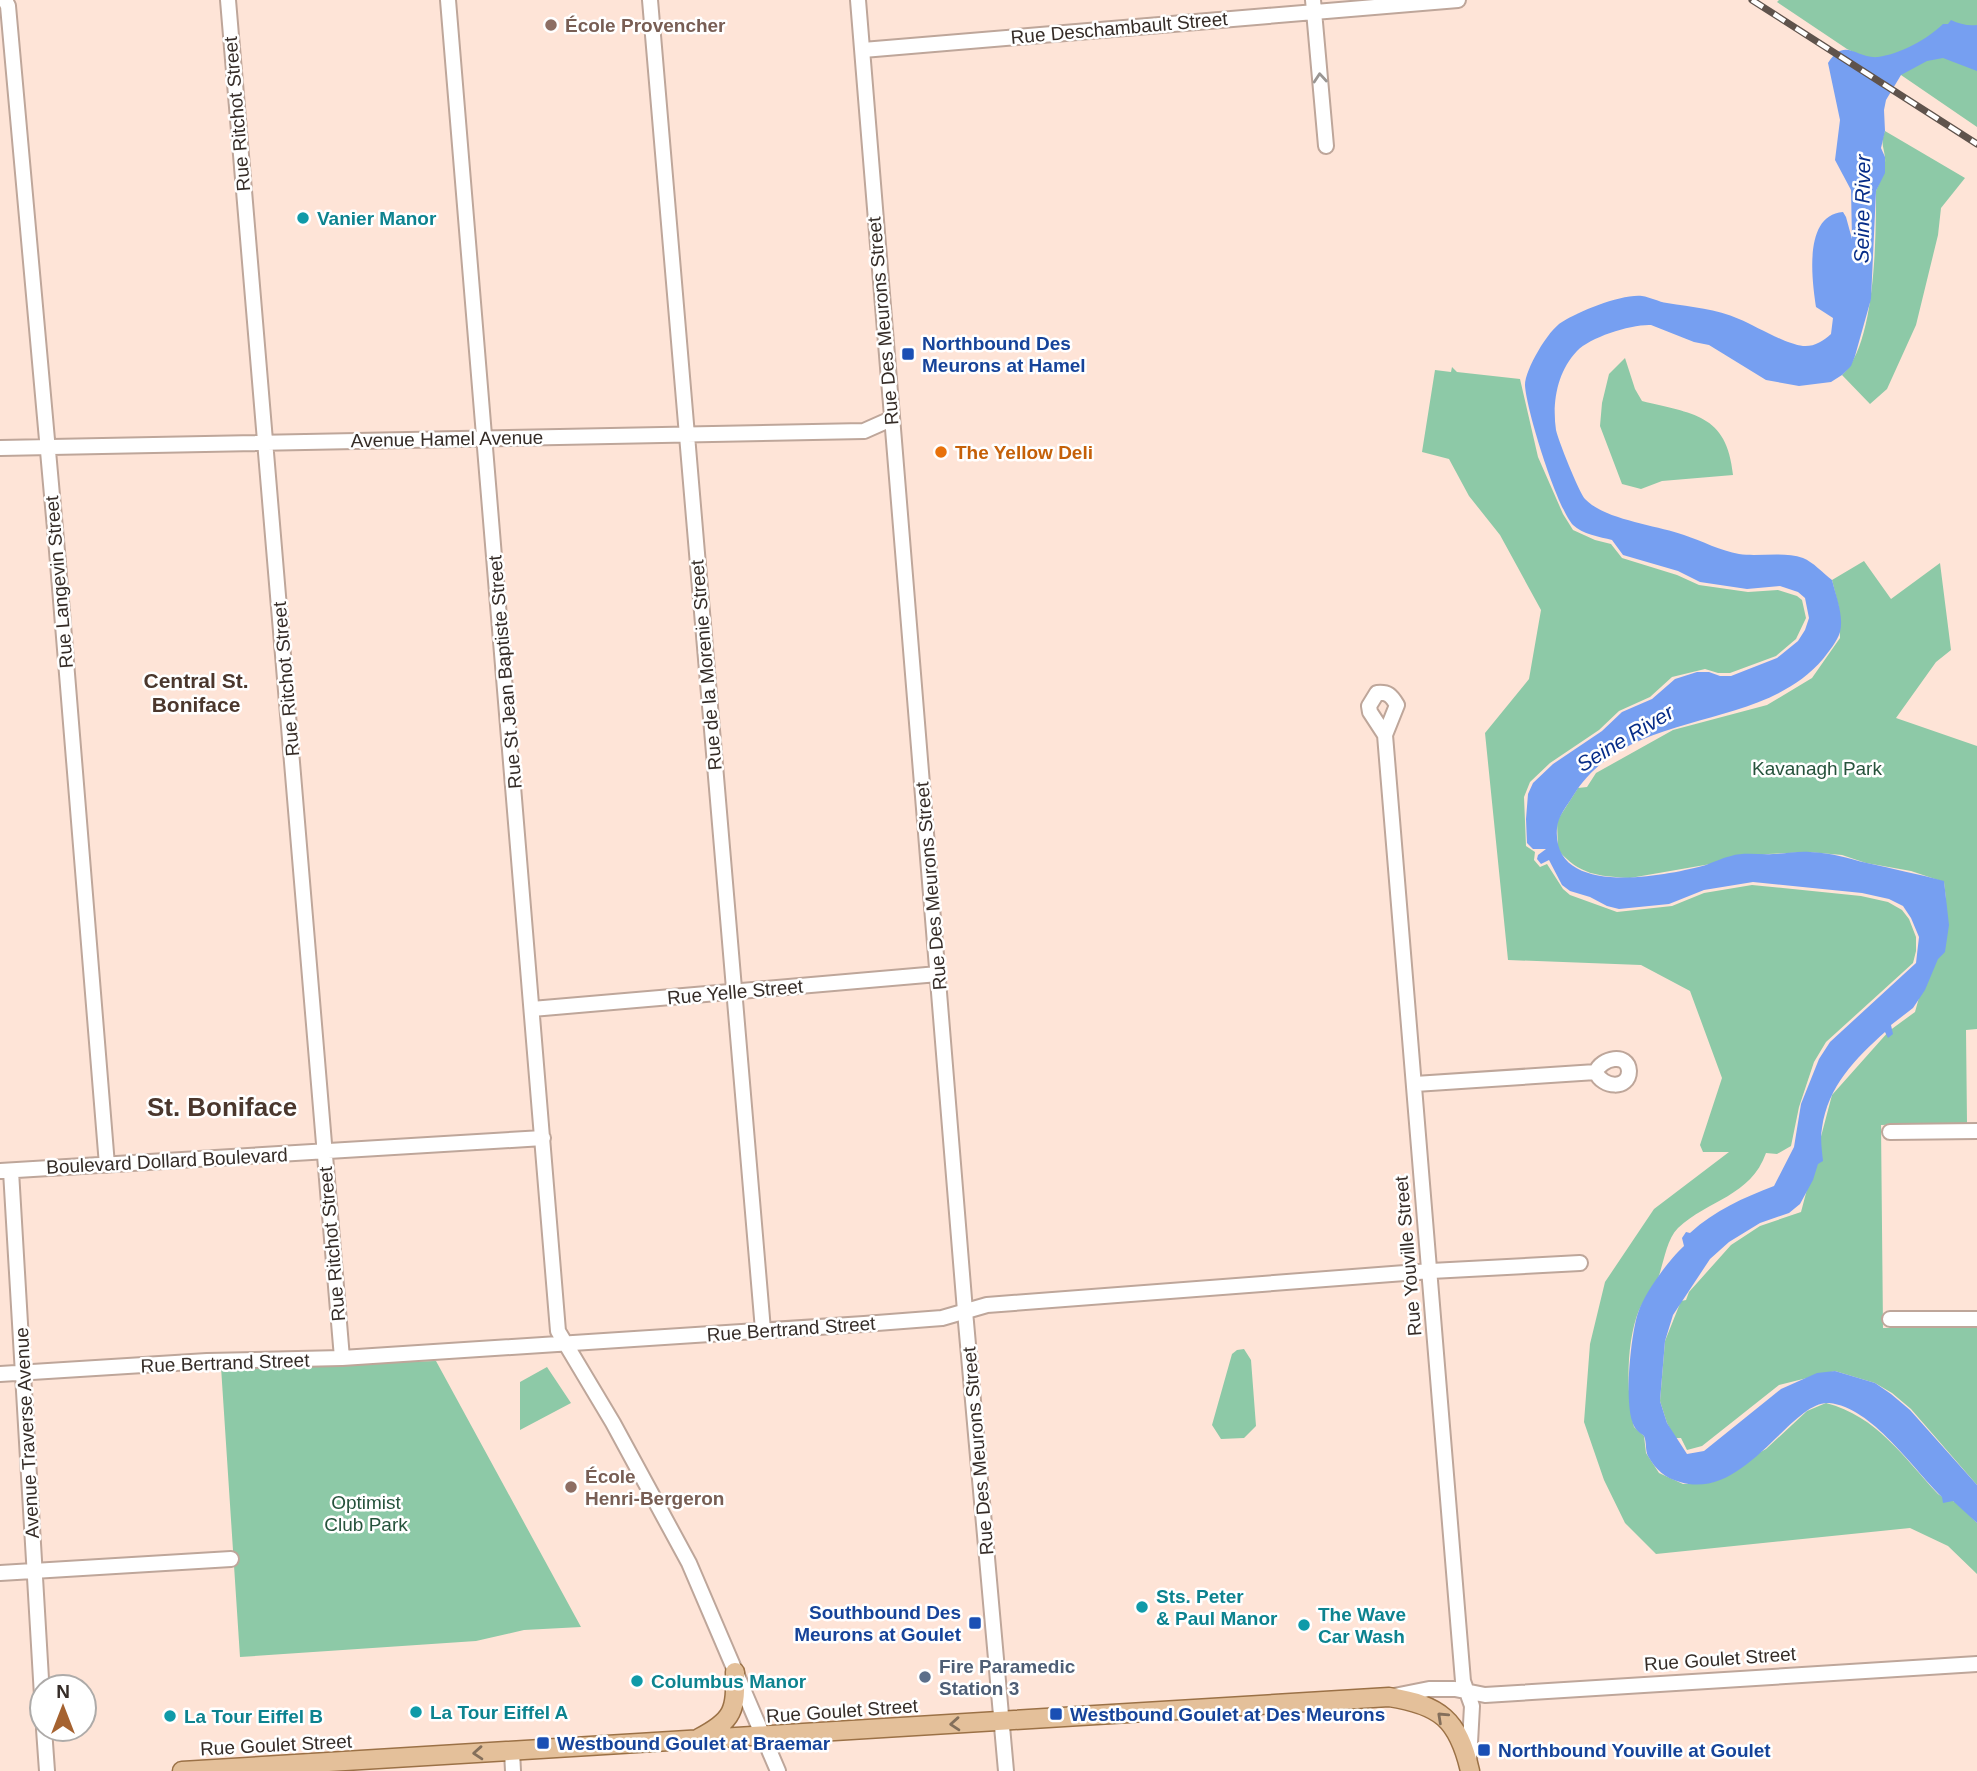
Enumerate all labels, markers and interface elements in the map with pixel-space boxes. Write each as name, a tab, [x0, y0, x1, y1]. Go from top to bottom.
street label: Rue Deschambault Street	[1010, 8, 1229, 48]
place label: École Provencher	[565, 15, 726, 36]
marker: École Provencher	[543, 17, 559, 33]
street label: Rue Ritchot Street	[220, 35, 254, 192]
one-way arrow	[1313, 72, 1328, 83]
water label: Seine River	[1850, 154, 1874, 263]
place label: Vanier Manor	[317, 208, 437, 229]
marker: Vanier Manor	[295, 210, 311, 226]
street label: Rue Des Meurons Street	[863, 215, 903, 426]
place label: Northbound Des Meurons at Hamel	[922, 333, 1086, 376]
marker: Northbound Des Meurons at Hamel	[900, 346, 916, 362]
street label: Avenue Hamel Avenue	[351, 427, 543, 451]
place label: The Yellow Deli	[955, 442, 1093, 463]
marker: The Yellow Deli	[933, 444, 949, 460]
street label: Rue Langevin Street	[41, 494, 77, 669]
street label: Rue St Jean Baptiste Street	[484, 554, 526, 790]
street label: Rue de la Morenie Street	[686, 558, 726, 771]
street label: Rue Ritchot Street	[269, 600, 303, 757]
district label: Central St. Boniface	[143, 669, 249, 716]
water label: Seine River	[1573, 700, 1678, 776]
park label: Kavanagh Park	[1752, 758, 1882, 779]
street label: Rue Des Meurons Street	[911, 780, 951, 991]
street label: Rue Yelle Street	[666, 976, 805, 1008]
district label: St. Boniface	[147, 1092, 297, 1122]
street label: Boulevard Dollard Boulevard	[46, 1144, 288, 1178]
street label: Rue Ritchot Street	[315, 1165, 349, 1322]
street label: Rue Youville Street	[1390, 1174, 1425, 1337]
street label: Rue Bertrand Street	[706, 1313, 877, 1345]
street label: Avenue Traverse Avenue	[11, 1327, 43, 1539]
street label: Rue Des Meurons Street	[958, 1345, 998, 1556]
street label: Rue Bertrand Street	[140, 1350, 311, 1376]
place label: École Henri-Bergeron	[585, 1466, 724, 1509]
marker: École Henri-Bergeron	[563, 1479, 579, 1495]
park label: Optimist Club Park	[324, 1492, 408, 1535]
place label: Sts. Peter & Paul Manor	[1156, 1586, 1278, 1629]
marker: Sts. Peter & Paul Manor	[1134, 1599, 1150, 1615]
place label: Southbound Des Meurons at Goulet	[794, 1602, 962, 1645]
place label: The Wave Car Wash	[1318, 1604, 1406, 1647]
marker: Southbound Des Meurons at Goulet	[967, 1615, 983, 1631]
marker: The Wave Car Wash	[1296, 1617, 1312, 1633]
street label: Rue Goulet Street	[1643, 1643, 1797, 1675]
place label: Fire Paramedic Station 3	[939, 1656, 1076, 1699]
marker: Fire Paramedic Station 3	[917, 1669, 933, 1685]
place label: Columbus Manor	[651, 1671, 807, 1692]
north arrow	[28, 1673, 98, 1743]
marker: Columbus Manor	[629, 1673, 645, 1689]
text: N	[56, 1681, 70, 1702]
street label: Rue Goulet Street	[765, 1695, 919, 1727]
place label: La Tour Eiffel A	[430, 1702, 569, 1723]
marker: La Tour Eiffel A	[408, 1704, 424, 1720]
place label: Westbound Goulet at Des Meurons	[1070, 1704, 1385, 1725]
place label: La Tour Eiffel B	[184, 1706, 323, 1727]
marker: Westbound Goulet at Des Meurons	[1048, 1706, 1064, 1722]
marker: La Tour Eiffel B	[162, 1708, 178, 1724]
one-way arrow	[1437, 1712, 1450, 1725]
one-way arrow	[949, 1717, 960, 1732]
street label: Rue Goulet Street	[200, 1730, 353, 1759]
place label: Westbound Goulet at Braemar	[557, 1733, 831, 1754]
marker: Westbound Goulet at Braemar	[535, 1735, 551, 1751]
place label: Northbound Youville at Goulet	[1498, 1740, 1771, 1761]
marker: Northbound Youville at Goulet	[1476, 1742, 1492, 1758]
one-way arrow	[472, 1745, 483, 1760]

